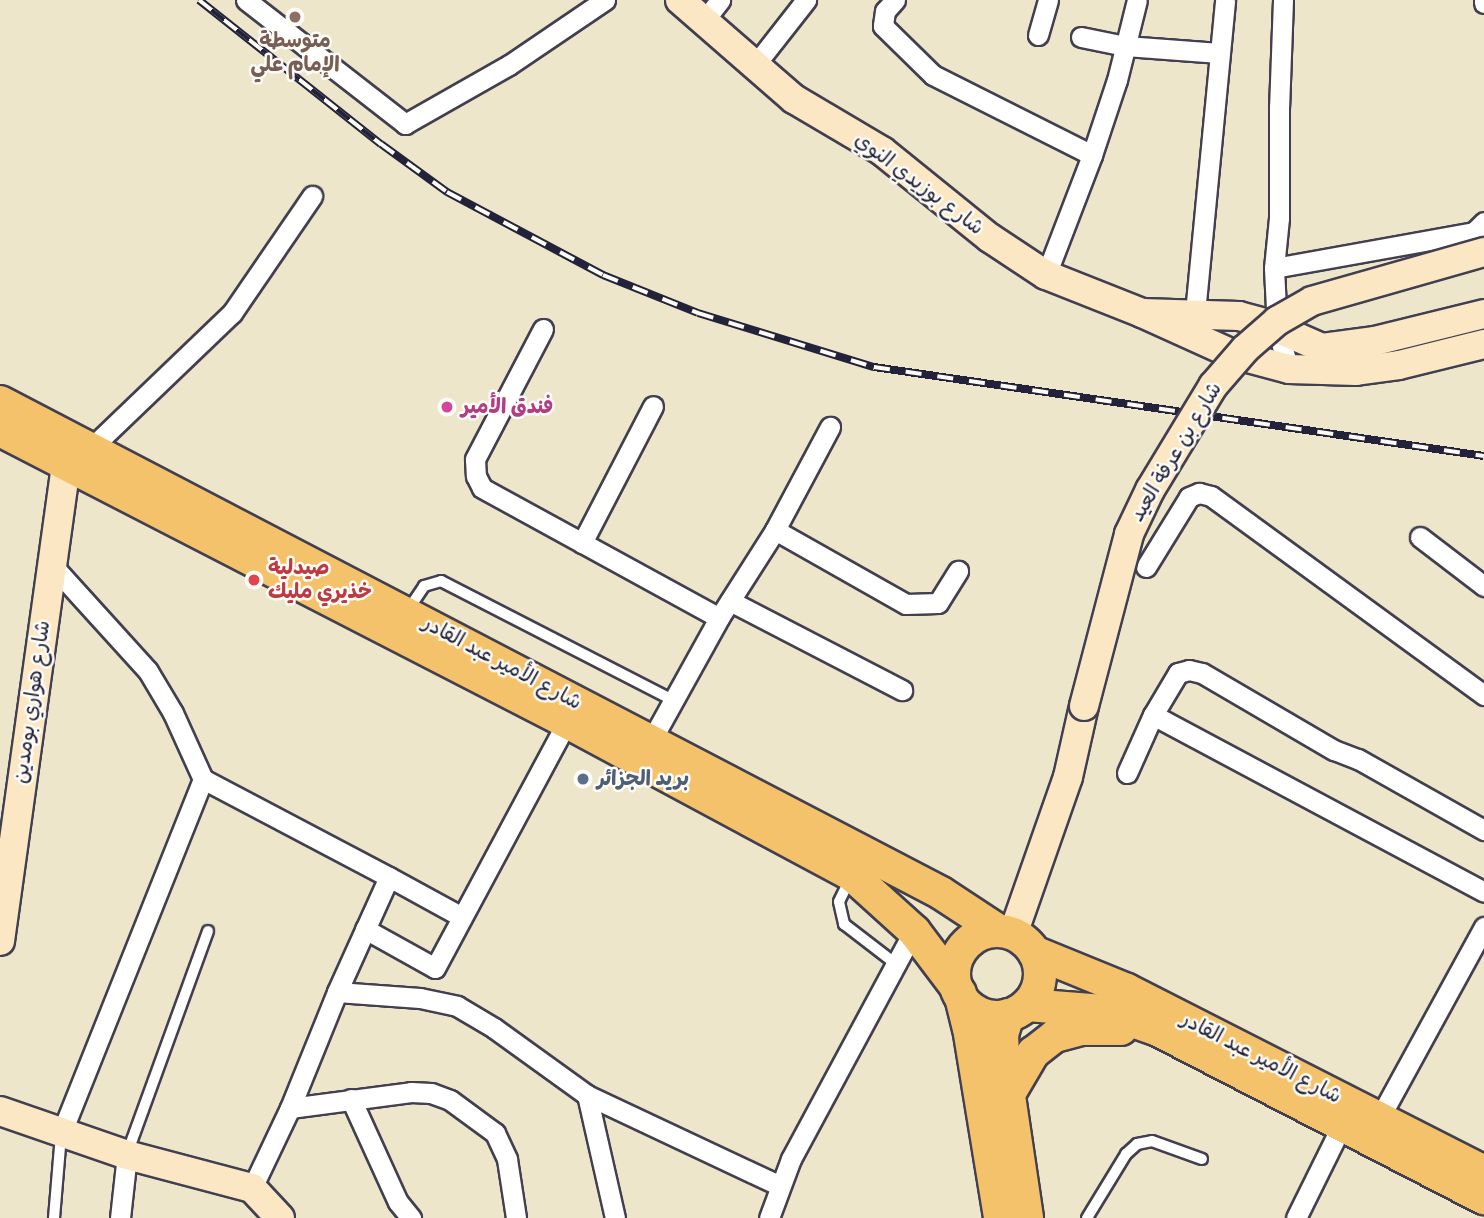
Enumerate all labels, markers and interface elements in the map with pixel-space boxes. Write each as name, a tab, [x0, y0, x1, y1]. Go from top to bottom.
marker: متوسطة الإمام علي	[287, 9, 303, 25]
place label: متوسطة الإمام علي	[250, 28, 340, 78]
street label: شارع بوزيدي النوي	[849, 127, 989, 241]
street label: شارع بن عرفة العيد	[1124, 378, 1228, 526]
place label: فندق الأمير	[461, 394, 553, 420]
marker: فندق الأمير	[439, 399, 455, 415]
place label: صيدلية خذيري مليك	[268, 555, 372, 605]
marker: صيدلية خذيري مليك	[246, 572, 262, 588]
street label: شارع الأمير عبد القادر	[418, 610, 586, 716]
street label: شارع هواري بومدين	[8, 619, 56, 785]
place label: بريد الجزائر	[597, 766, 689, 792]
marker: بريد الجزائر	[575, 771, 591, 787]
street label: شارع الأمير عبد القادر	[1177, 1007, 1345, 1109]

